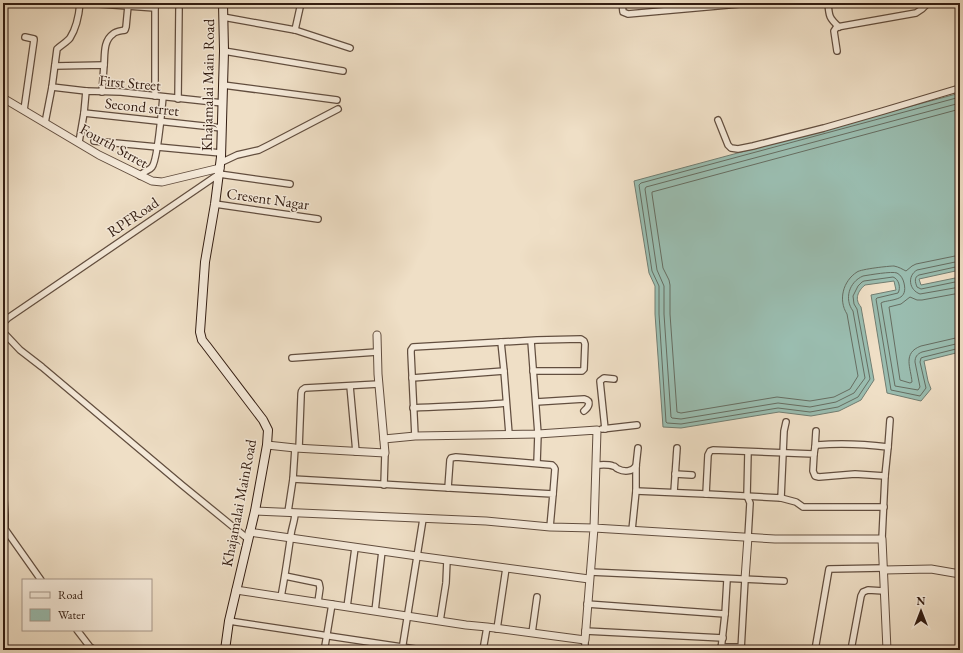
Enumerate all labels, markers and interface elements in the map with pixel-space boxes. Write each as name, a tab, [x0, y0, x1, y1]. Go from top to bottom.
street label: Khajamalai Main Road	[197, 18, 218, 151]
street label: First Street	[98, 70, 162, 95]
street label: Second strret	[104, 93, 180, 120]
street label: Fourth Strret	[77, 119, 152, 172]
street label: Cresent Nagar	[226, 183, 311, 214]
street label: RPFRoad	[103, 192, 162, 241]
street label: Khajamalai MainRoad	[217, 437, 260, 568]
legend	[22, 579, 152, 631]
text: Road	[58, 587, 84, 603]
north arrow	[901, 591, 941, 631]
text: N	[917, 594, 926, 608]
text: Water	[58, 607, 85, 623]

